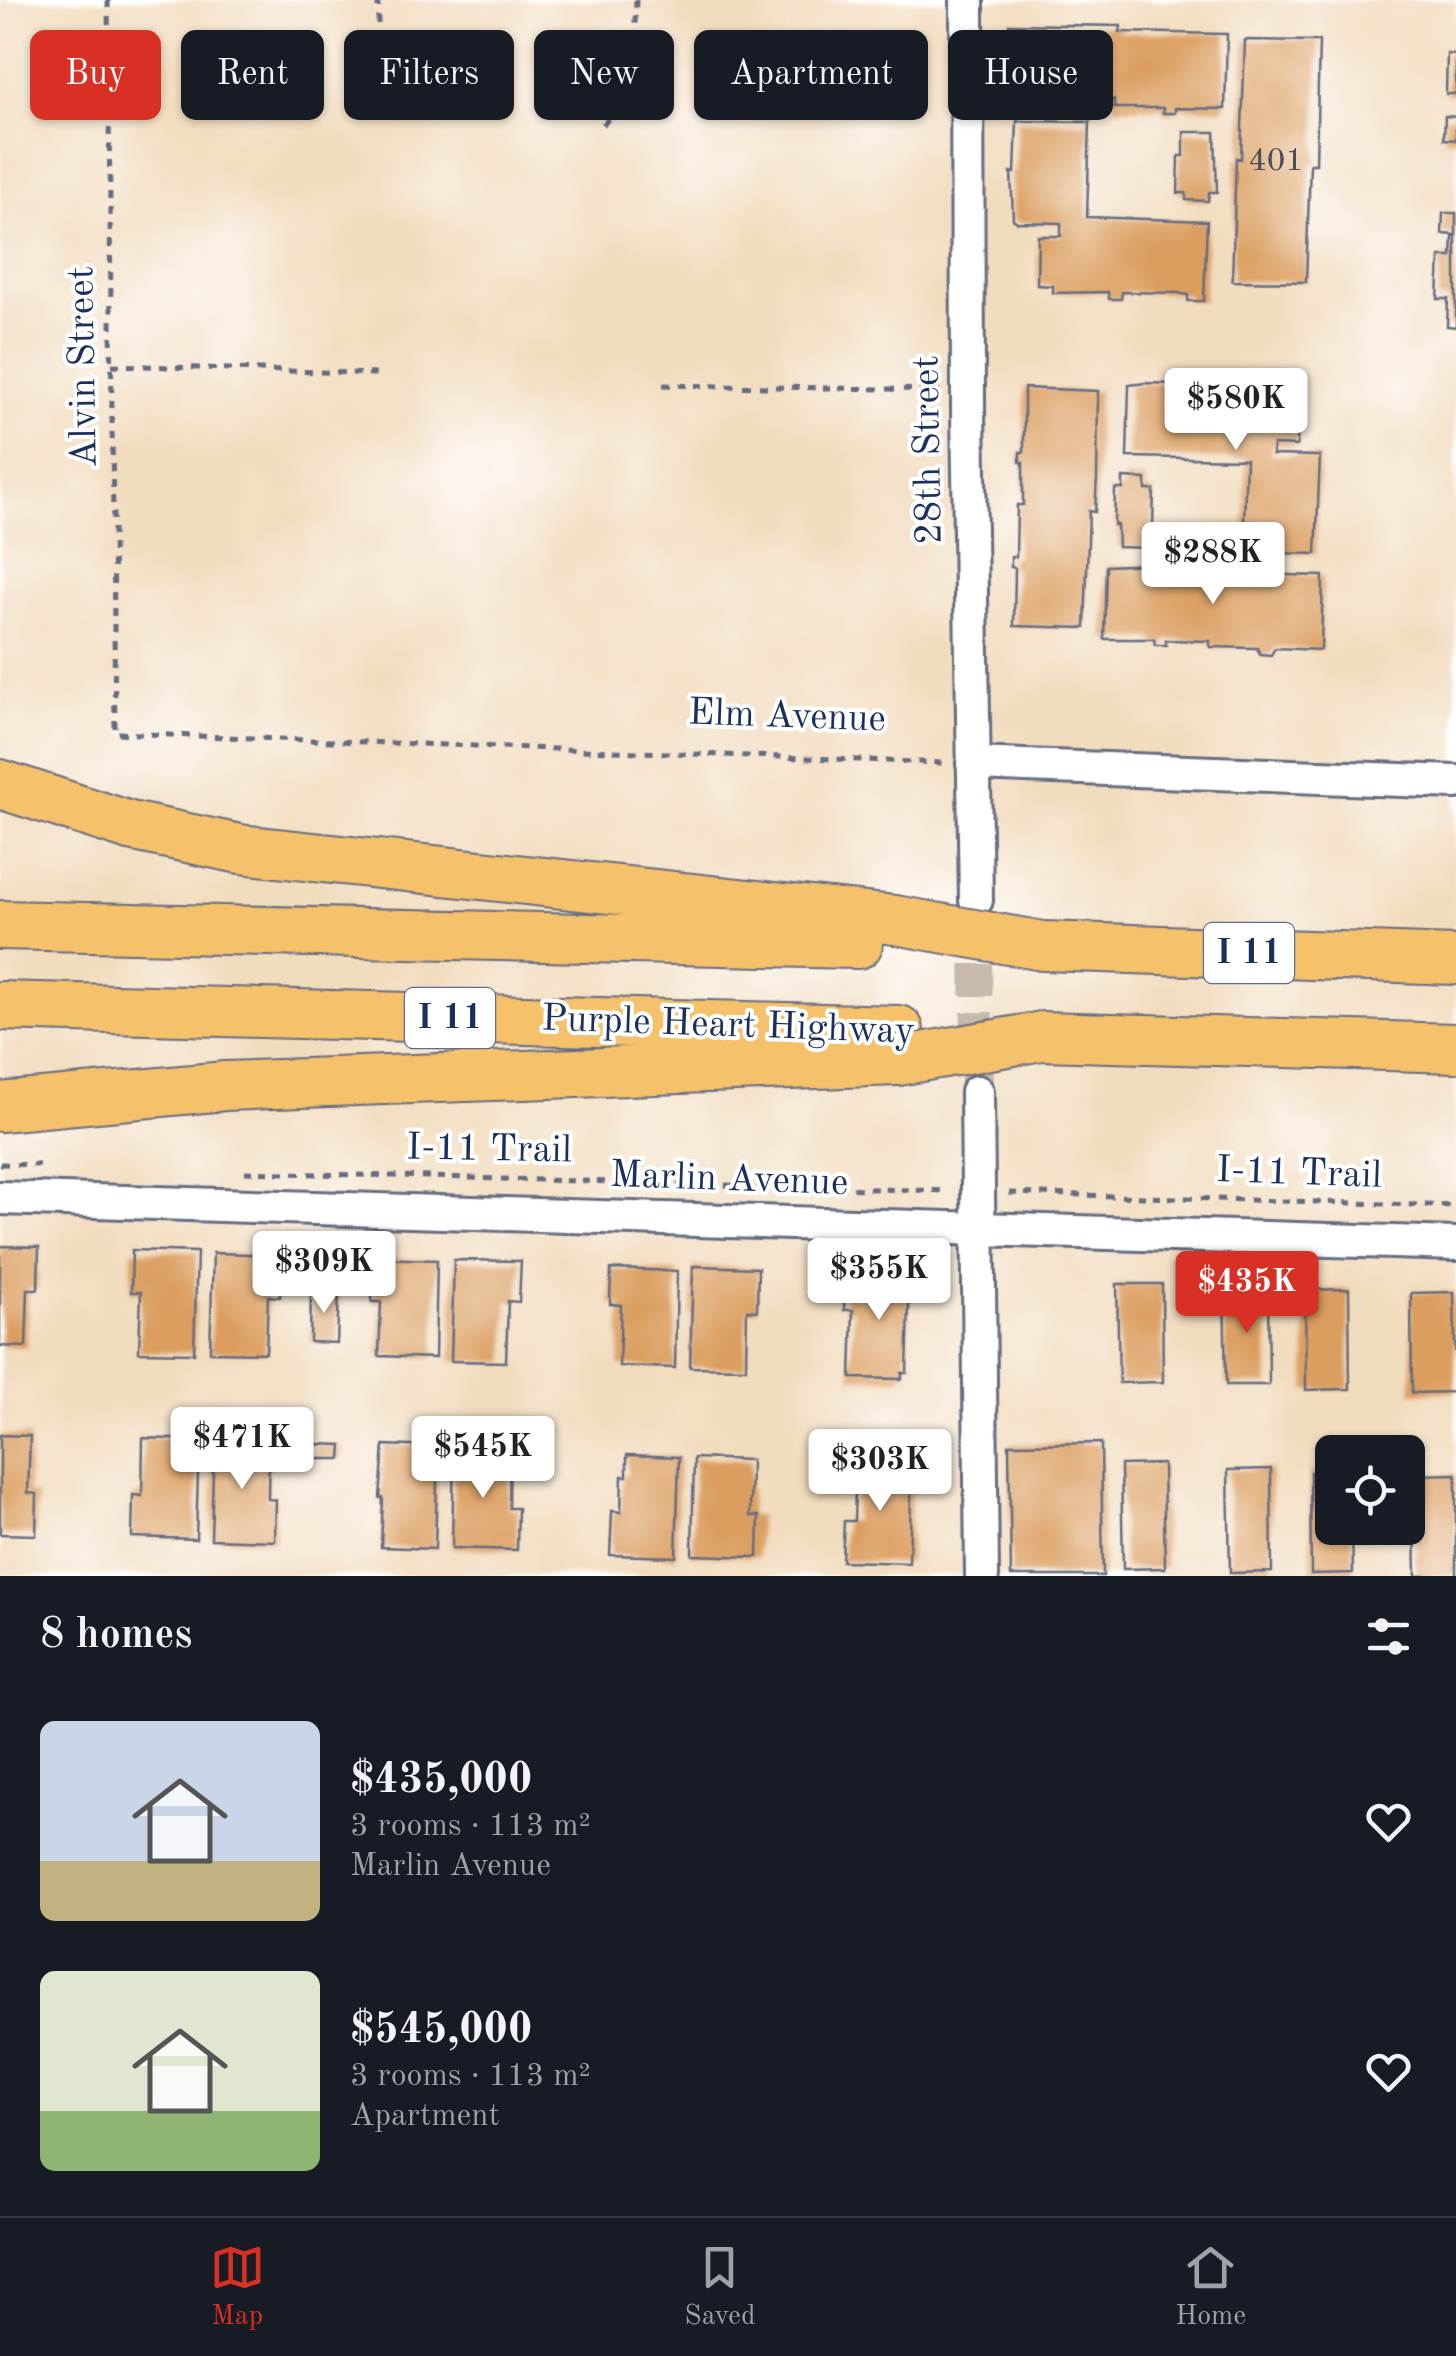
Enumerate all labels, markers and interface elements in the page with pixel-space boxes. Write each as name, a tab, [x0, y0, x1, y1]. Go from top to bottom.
chip: Buy	[30, 30, 161, 120]
chip: Rent	[181, 30, 324, 120]
chip: Filters	[344, 30, 514, 120]
chip: New	[534, 30, 674, 120]
chip: Apartment	[694, 30, 928, 120]
chip: House	[948, 30, 1113, 120]
house number: 401	[1248, 146, 1304, 178]
street label: Alvin Street	[63, 266, 105, 468]
street label: 28th Street	[908, 355, 950, 545]
pin: $580K	[1166, 368, 1306, 453]
text: $580K	[1187, 384, 1285, 416]
pin: $288K	[1143, 522, 1283, 607]
text: $288K	[1164, 538, 1262, 570]
street label: Elm Avenue	[687, 695, 887, 739]
road number: I 11	[1204, 923, 1294, 983]
road number: I 11	[405, 988, 495, 1048]
street label: Purple Heart Highway	[541, 1000, 915, 1052]
street label: I-11 Trail	[406, 1130, 572, 1170]
street label: I-11 Trail	[1216, 1152, 1382, 1196]
street label: Marlin Avenue	[609, 1157, 849, 1203]
pin: $309K	[254, 1231, 394, 1316]
pin: $355K	[809, 1238, 949, 1323]
text: $309K	[275, 1247, 373, 1279]
pin: $435K	[1177, 1251, 1317, 1336]
text: $355K	[830, 1254, 928, 1286]
text: $435K	[1198, 1267, 1296, 1299]
pin: $471K	[172, 1407, 312, 1492]
pin: $545K	[413, 1416, 553, 1501]
text: $471K	[193, 1423, 291, 1455]
pin: $303K	[810, 1429, 950, 1514]
text: $545K	[434, 1432, 532, 1464]
map controls	[1315, 1435, 1425, 1545]
button: locate	[1315, 1435, 1425, 1545]
text: $303K	[831, 1445, 929, 1477]
icon: filters	[1361, 1609, 1416, 1664]
text: 8 homes	[40, 1615, 192, 1657]
text: $435,000	[350, 1760, 532, 1802]
icon: home	[120, 1761, 240, 1881]
icon: heart	[1361, 1794, 1416, 1849]
text: 3 rooms · 113 m²	[350, 1811, 591, 1843]
text: Marlin Avenue	[350, 1851, 551, 1883]
text: $545,000	[350, 2010, 532, 2052]
icon: home	[120, 2011, 240, 2131]
icon: heart	[1361, 2044, 1416, 2099]
text: 3 rooms · 113 m²	[350, 2061, 591, 2093]
text: Apartment	[350, 2101, 500, 2133]
tab: Map	[210, 2240, 265, 2335]
tab: Saved	[684, 2240, 756, 2335]
tab: Home	[1175, 2240, 1246, 2335]

